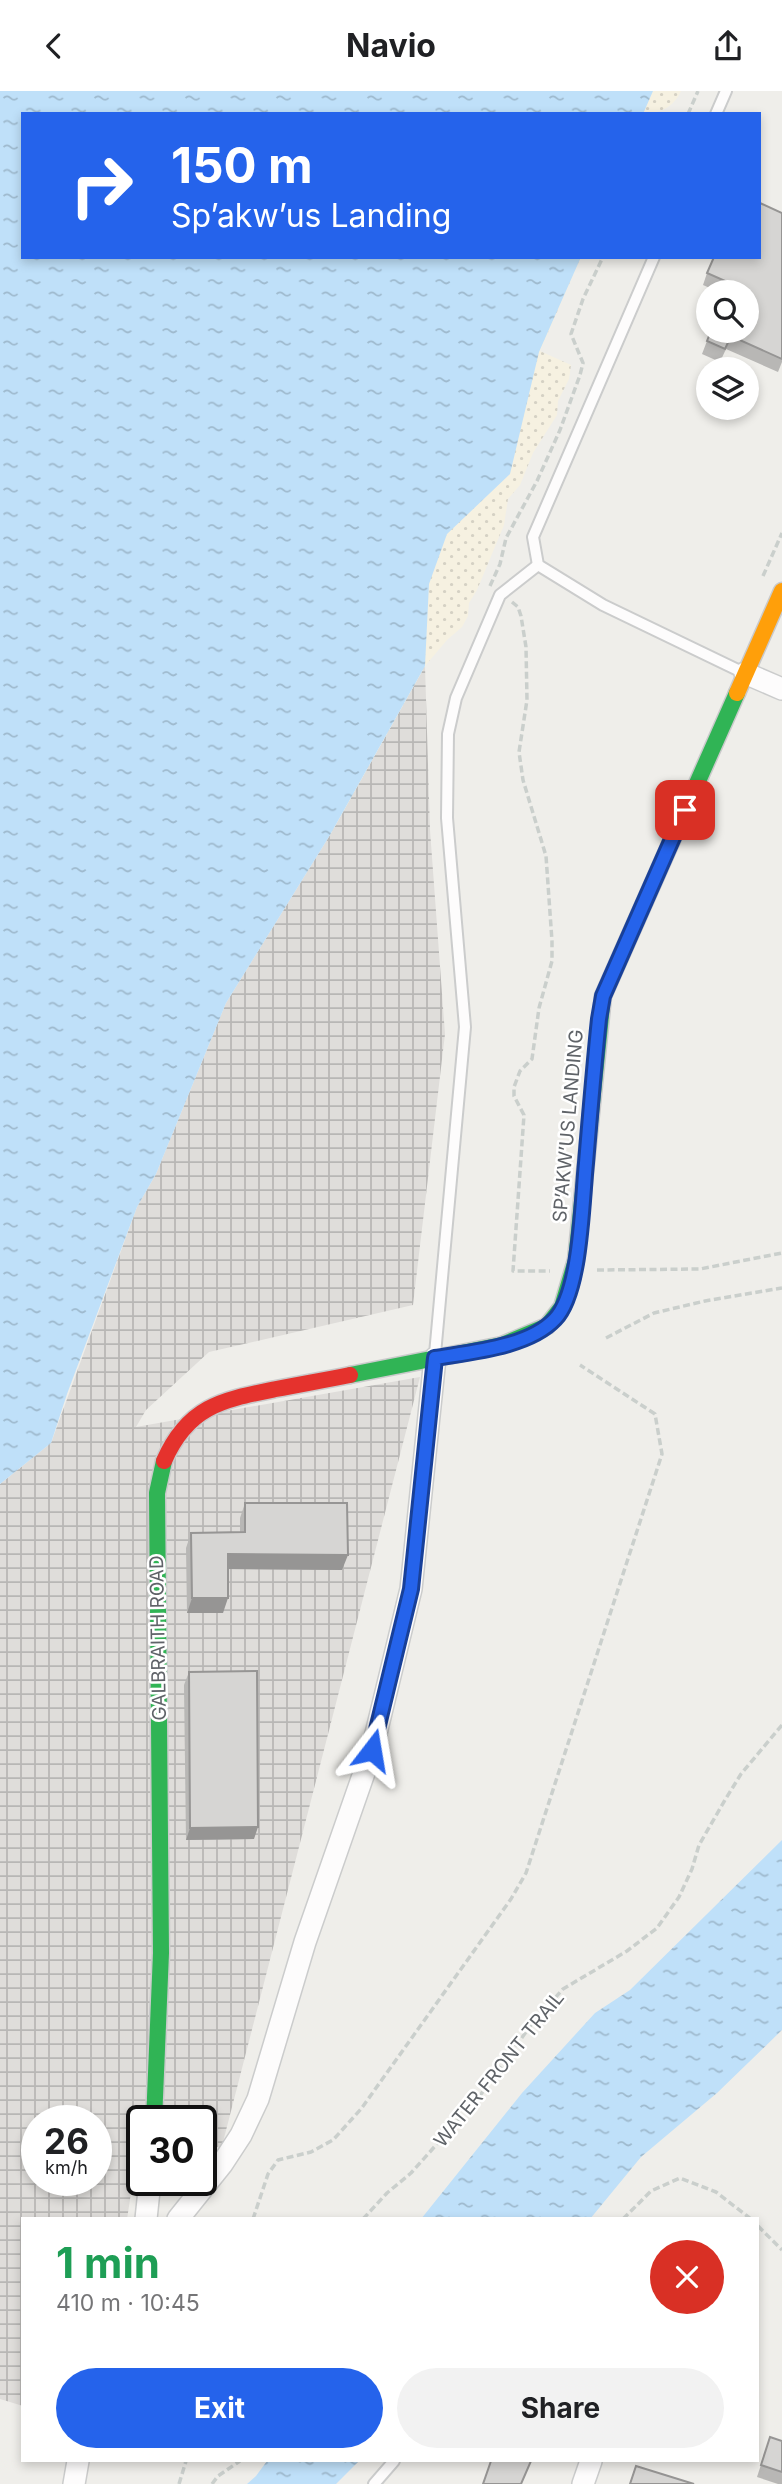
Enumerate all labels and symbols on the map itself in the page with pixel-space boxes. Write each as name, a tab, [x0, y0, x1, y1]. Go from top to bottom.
pin	[655, 780, 715, 840]
street label: SP’AKW’US LANDING	[548, 1029, 588, 1223]
street label: GALBRAITH ROAD	[145, 1555, 171, 1721]
position arrow	[335, 1713, 409, 1787]
street label: WATER FRONT TRAIL	[429, 1986, 569, 2152]
speed limit sign: 30	[126, 2105, 217, 2196]

